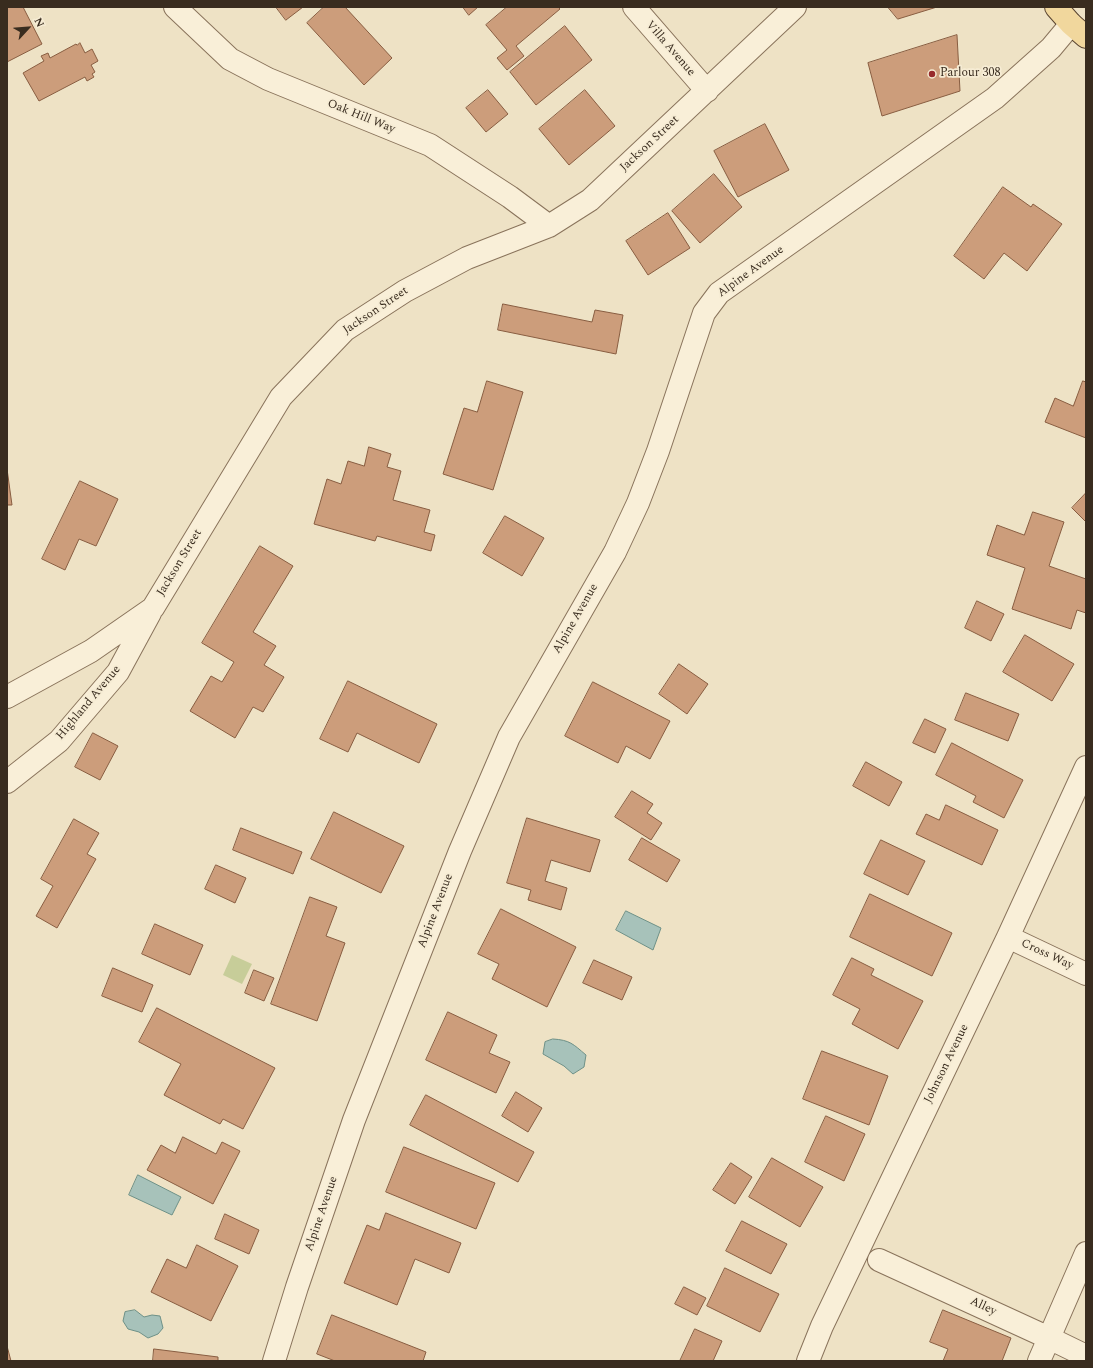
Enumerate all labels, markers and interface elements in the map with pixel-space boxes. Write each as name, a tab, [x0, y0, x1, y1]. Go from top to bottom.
north arrow	[8, 8, 48, 48]
text: N	[30, 15, 49, 30]
street label: Villa Avenue	[642, 19, 698, 79]
place label: Parlour 308	[940, 67, 1001, 81]
marker: Parlour 308	[927, 69, 937, 79]
street label: Oak Hill Way	[325, 97, 397, 137]
street label: Jackson Street	[617, 113, 683, 175]
street label: Alpine Avenue	[715, 243, 787, 301]
street label: Jackson Street	[341, 284, 411, 338]
street label: Jackson Street	[154, 527, 206, 599]
street label: Alpine Avenue	[550, 581, 602, 657]
street label: Highland Avenue	[54, 663, 124, 743]
street label: Alpine Avenue	[415, 872, 457, 950]
street label: Cross Way	[1018, 937, 1076, 973]
street label: Johnson Avenue	[922, 1022, 972, 1106]
street label: Alpine Avenue	[302, 1175, 342, 1253]
street label: Alley	[967, 1295, 999, 1319]

